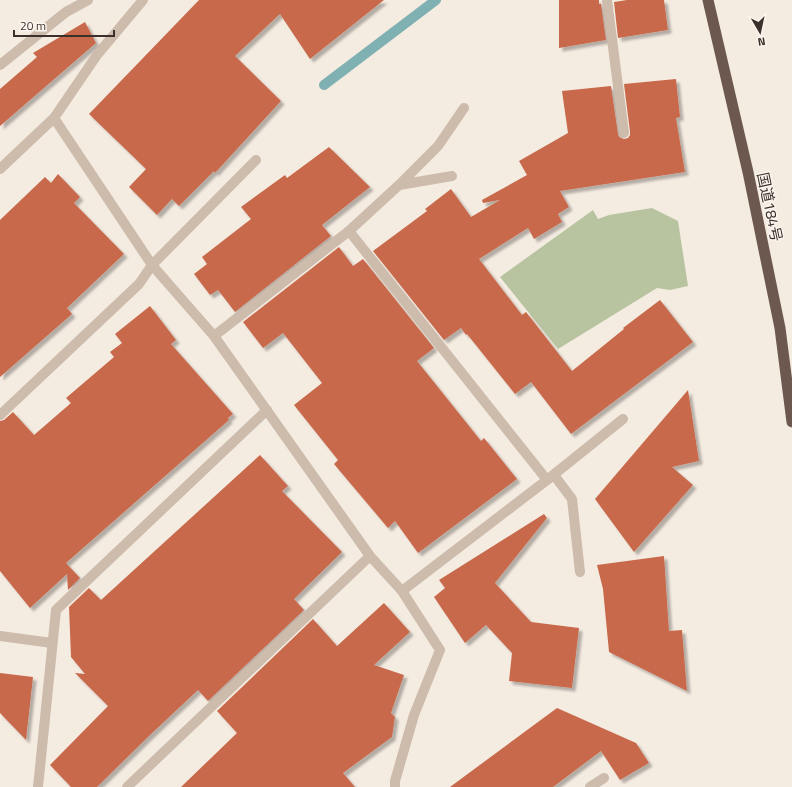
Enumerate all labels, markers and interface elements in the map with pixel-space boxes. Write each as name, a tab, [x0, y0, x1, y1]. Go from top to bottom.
scale bar	[14, 12, 114, 38]
north arrow	[740, 12, 780, 52]
text: 20 m	[20, 16, 46, 35]
text: N	[757, 33, 767, 50]
street label: 国道184号	[751, 170, 789, 244]

